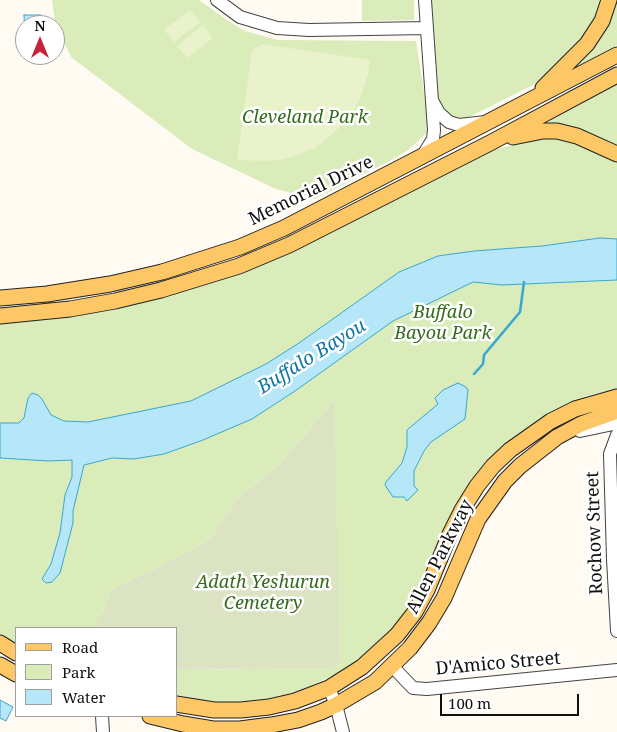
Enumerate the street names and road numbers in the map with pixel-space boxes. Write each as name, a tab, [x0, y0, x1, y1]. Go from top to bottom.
street label: Memorial Drive	[245, 152, 377, 230]
street label: Rochow Street	[582, 471, 608, 595]
street label: Allen Parkway	[402, 496, 478, 618]
street label: D'Amico Street	[435, 648, 561, 680]

